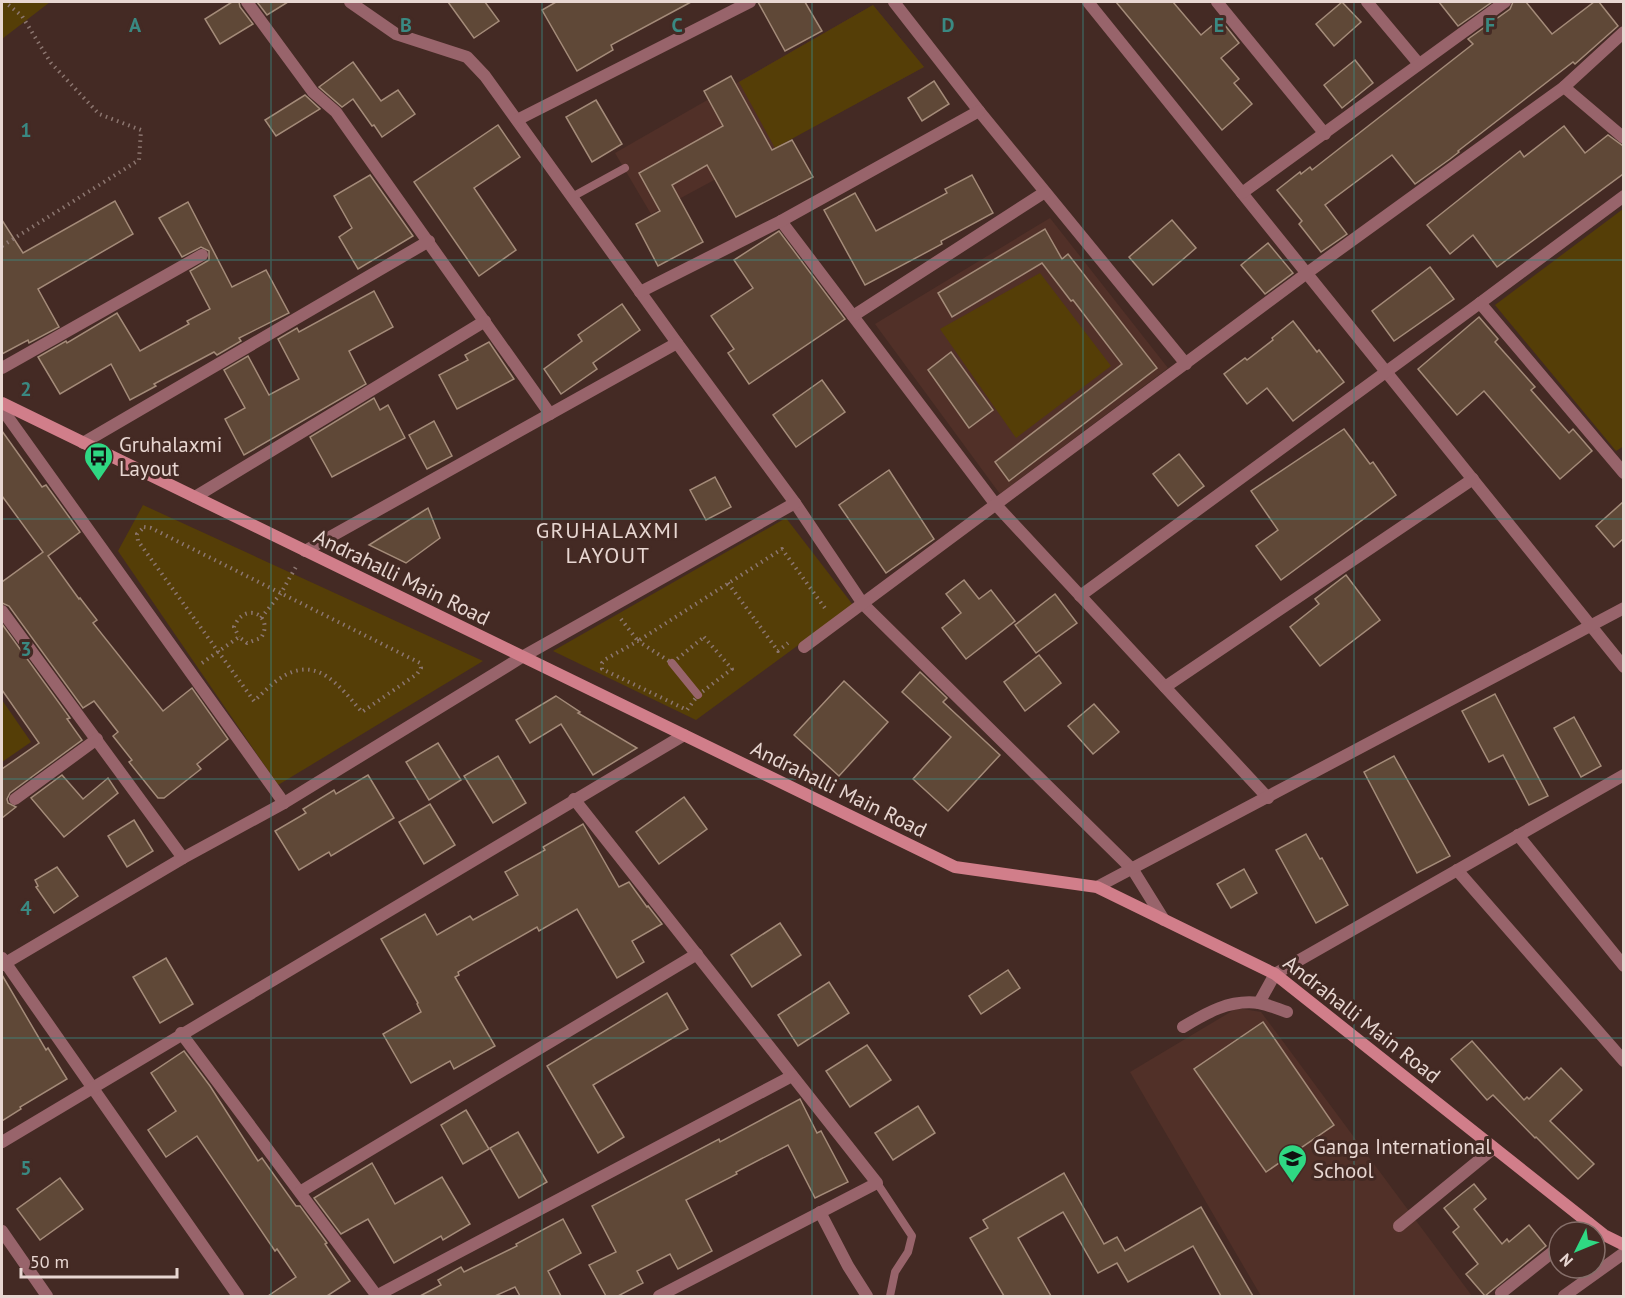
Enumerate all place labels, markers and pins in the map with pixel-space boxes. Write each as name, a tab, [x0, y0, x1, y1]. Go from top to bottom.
place label: Gruhalaxmi Layout	[119, 431, 222, 482]
bus stop icon: Gruhalaxmi Layout	[82, 440, 114, 482]
place label: Ganga International School	[1313, 1133, 1491, 1184]
school or university icon: Ganga International School	[1276, 1142, 1308, 1184]

